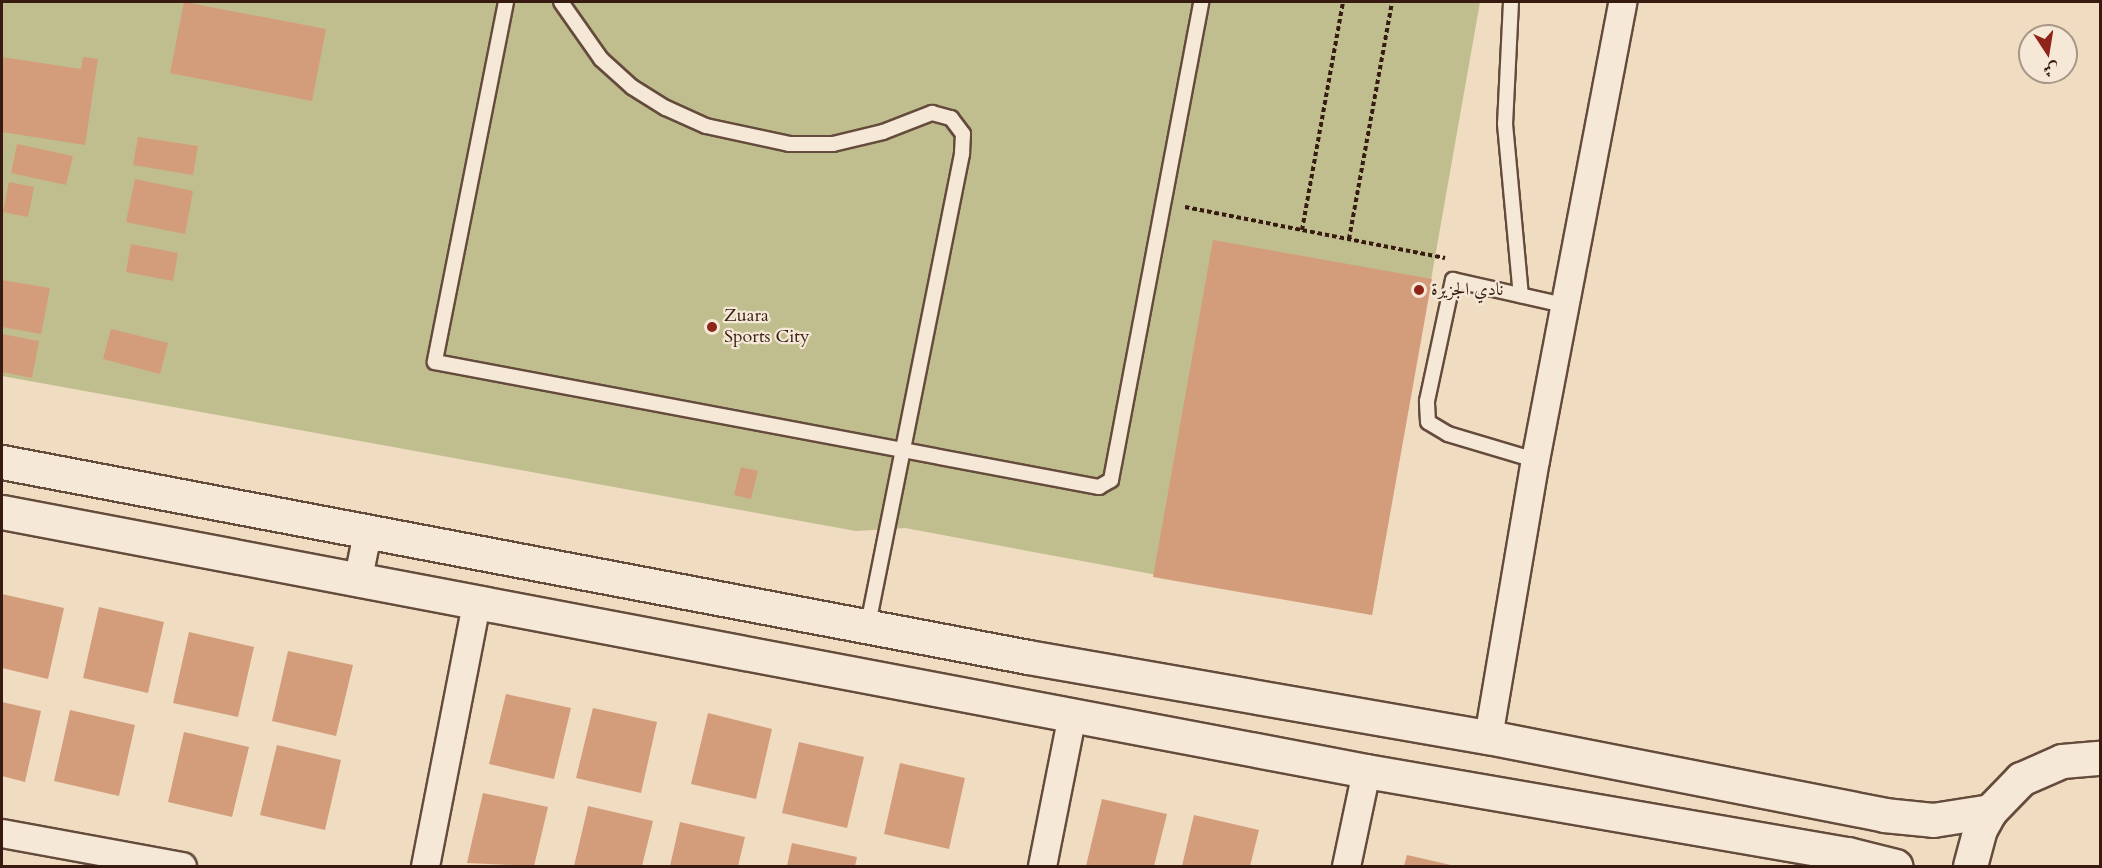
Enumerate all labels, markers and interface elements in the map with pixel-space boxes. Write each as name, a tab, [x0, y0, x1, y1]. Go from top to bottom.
north arrow	[2018, 24, 2078, 84]
text: ش	[2041, 57, 2061, 82]
place label: نادي الجزيرة	[1431, 279, 1503, 301]
marker: نادي الجزيرة	[1412, 283, 1426, 297]
place label: Zuara Sports City	[724, 306, 809, 348]
marker: Zuara Sports City	[705, 320, 719, 334]

